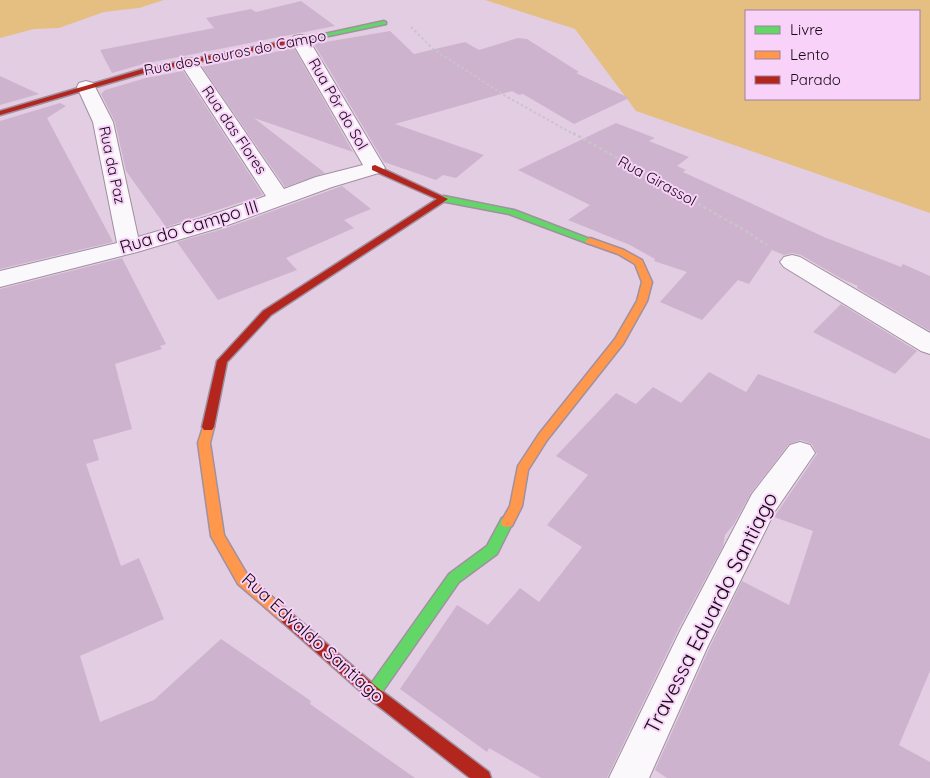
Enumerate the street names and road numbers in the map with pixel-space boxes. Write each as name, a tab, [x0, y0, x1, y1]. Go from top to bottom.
street label: Rua dos Louros do Campo	[142, 26, 328, 79]
street label: Rua Pôr do Sol	[305, 55, 372, 153]
street label: Rua das Flores	[198, 82, 271, 178]
street label: Rua da Paz	[95, 124, 130, 206]
street label: Rua Girassol	[615, 151, 700, 210]
street label: Rua do Campo III	[117, 194, 261, 259]
street label: Travessa Eduardo Santiago	[638, 487, 782, 738]
street label: Rua Edvaldo Santiago	[237, 567, 389, 708]

